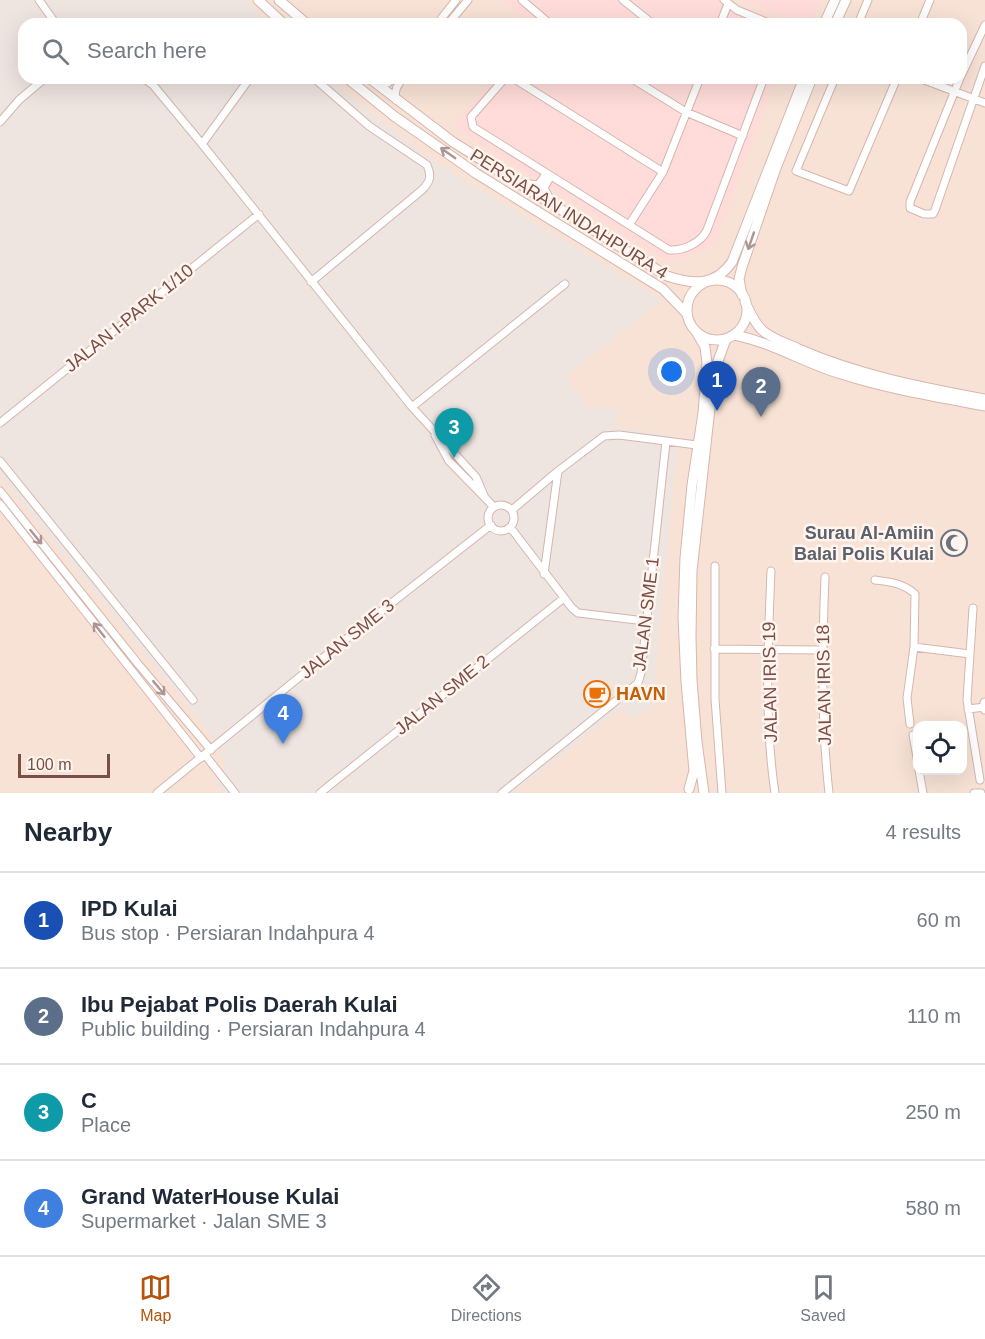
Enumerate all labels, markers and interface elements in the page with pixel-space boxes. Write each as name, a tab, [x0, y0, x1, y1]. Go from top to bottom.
search box	[18, 18, 967, 84]
icon: search	[39, 35, 72, 68]
text: Search here	[87, 38, 207, 63]
street label: PERSIARAN INDAHPURA 4	[467, 145, 671, 283]
one-way arrow	[440, 147, 456, 159]
one-way arrow	[745, 231, 756, 250]
street label: JALAN I-PARK 1/10	[61, 260, 197, 376]
your location	[657, 357, 686, 386]
pin: 1	[698, 362, 736, 411]
pin: 2	[742, 368, 780, 417]
pin: 3	[434, 408, 474, 458]
place label: Surau Al-Amiin Balai Polis Kulai	[794, 523, 934, 564]
one-way arrow	[30, 528, 43, 544]
mosque icon: Surau Al-Amiin Balai Polis Kulai	[939, 528, 969, 558]
street label: JALAN SME 1	[629, 556, 663, 672]
street label: JALAN SME 3	[296, 595, 398, 683]
street label: JALAN IRIS 19	[759, 621, 781, 743]
one-way arrow	[93, 622, 106, 638]
street label: JALAN IRIS 18	[813, 624, 835, 746]
street label: JALAN SME 2	[391, 651, 493, 739]
cafe icon: HAVN	[582, 679, 612, 709]
one-way arrow	[152, 680, 166, 695]
place label: HAVN	[616, 684, 666, 704]
pin: 4	[264, 694, 302, 744]
map controls	[913, 721, 967, 775]
button: locate	[913, 721, 967, 775]
scale bar	[18, 751, 110, 778]
text: 100 m	[27, 756, 71, 773]
text: Nearby	[24, 817, 112, 847]
text: 4 results	[885, 821, 961, 843]
text: IPD Kulai	[81, 896, 178, 921]
text: 1	[38, 909, 49, 931]
text: 60 m	[917, 909, 961, 931]
text: Bus stop · Persiaran Indahpura 4	[81, 922, 375, 944]
text: Ibu Pejabat Polis Daerah Kulai	[81, 992, 398, 1017]
text: 2	[38, 1005, 49, 1027]
text: 110 m	[907, 1005, 961, 1027]
text: Public building · Persiaran Indahpura 4	[81, 1018, 426, 1040]
text: C	[81, 1088, 97, 1113]
text: 3	[38, 1101, 49, 1123]
text: 250 m	[905, 1101, 961, 1123]
text: Place	[81, 1114, 131, 1136]
text: Grand WaterHouse Kulai	[81, 1184, 339, 1209]
text: 4	[38, 1197, 49, 1219]
text: 580 m	[905, 1197, 961, 1219]
text: Supermarket · Jalan SME 3	[81, 1210, 327, 1232]
tab: Map	[139, 1271, 172, 1325]
tab: Directions	[451, 1271, 522, 1325]
tab: Saved	[800, 1271, 846, 1325]

